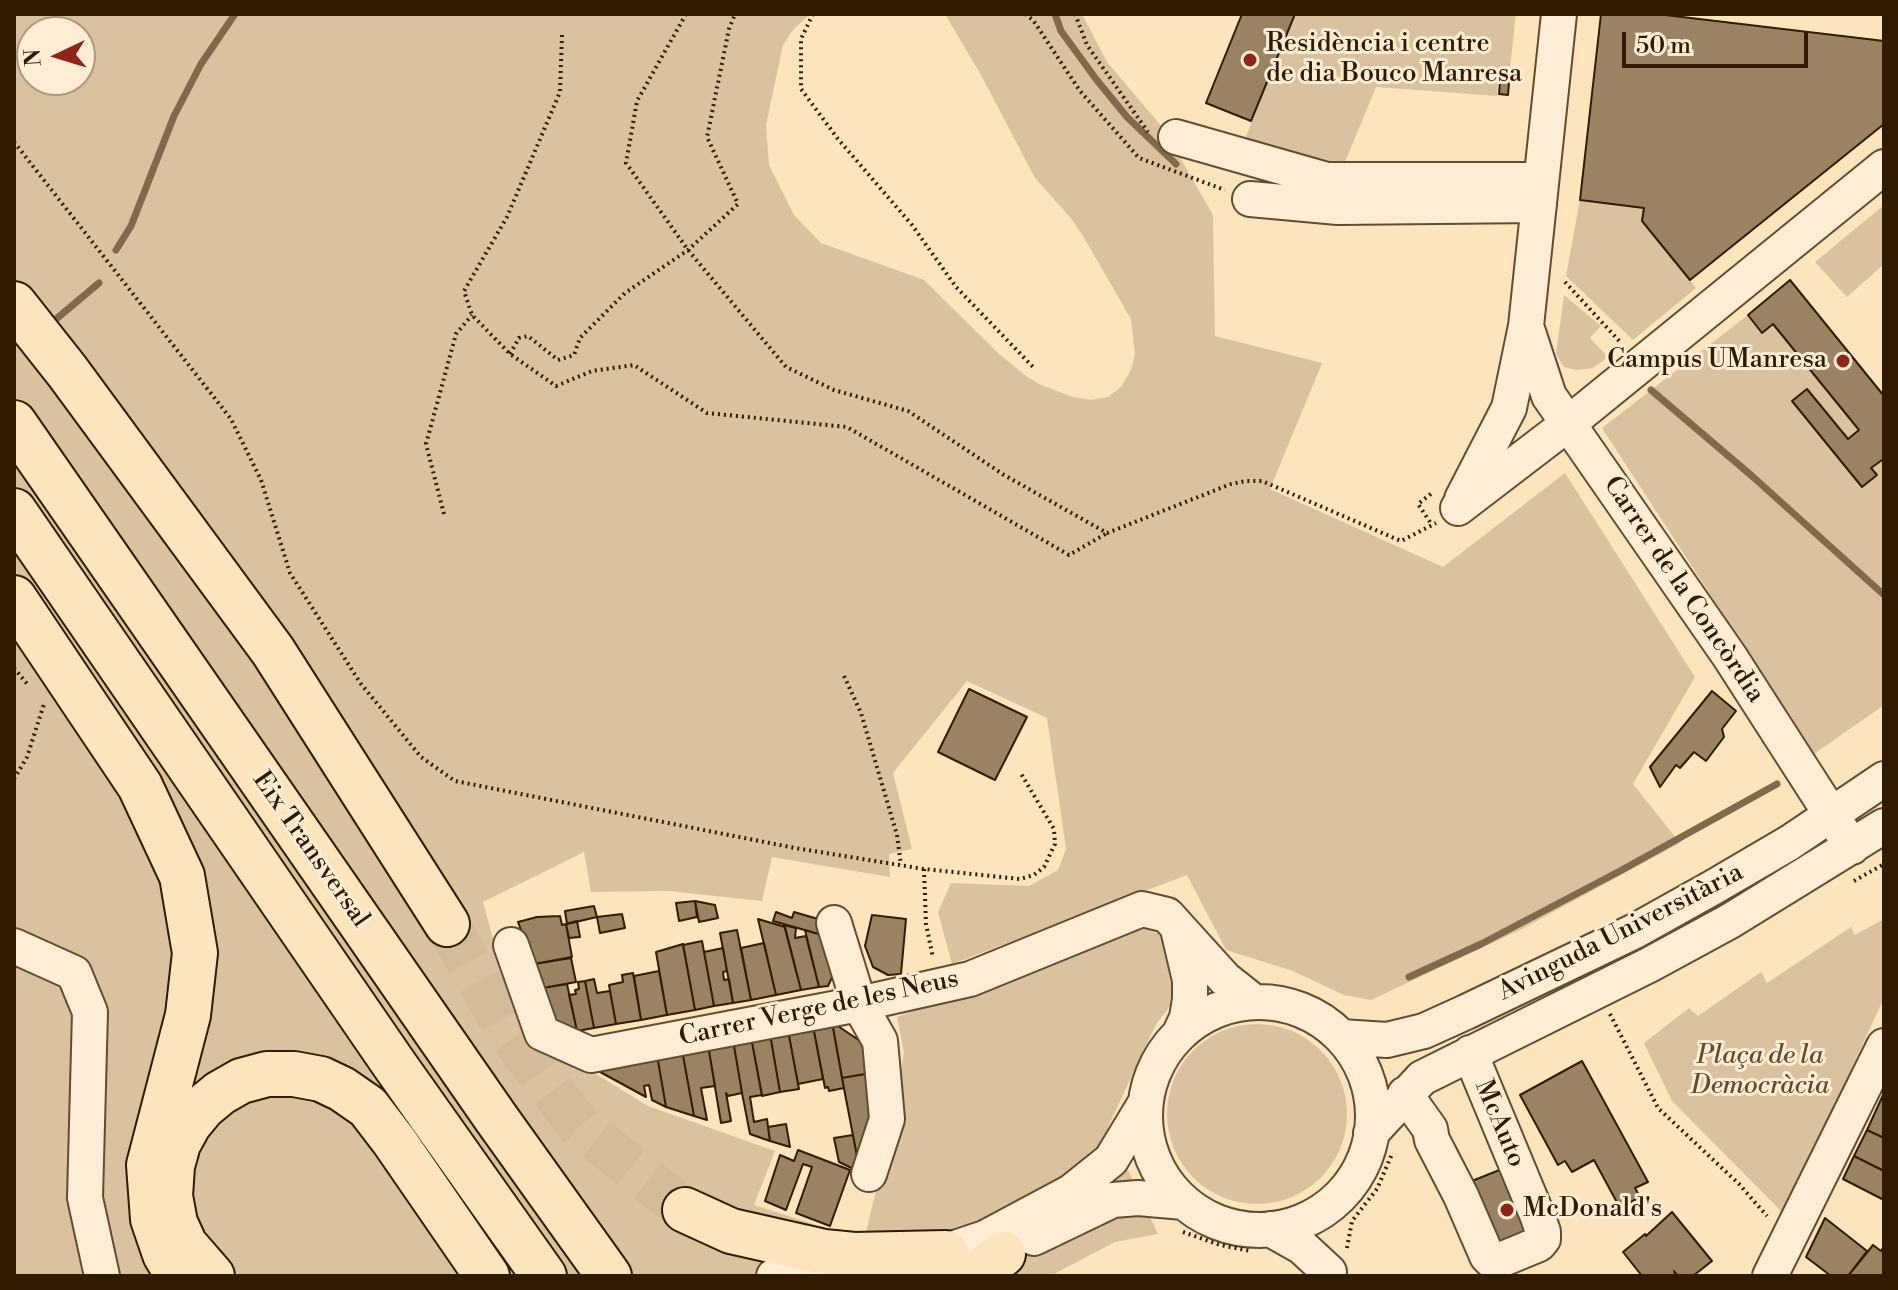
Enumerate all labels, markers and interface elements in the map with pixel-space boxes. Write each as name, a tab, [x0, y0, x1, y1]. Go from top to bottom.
north arrow	[16, 16, 96, 96]
scale bar	[1626, 16, 1812, 66]
place label: Residència i centre de dia Bouco Manresa	[1266, 29, 1522, 90]
text: 50 m	[1636, 31, 1691, 61]
text: N	[19, 48, 48, 67]
marker: Residència i centre de dia Bouco Manresa	[1241, 51, 1259, 69]
place label: Campus UManresa	[1607, 345, 1827, 377]
marker: Campus UManresa	[1834, 352, 1852, 370]
street label: Carrer de la Concòrdia	[1596, 471, 1770, 709]
street label: Eix Transversal	[245, 766, 375, 934]
street label: Avinguda Universitària	[1493, 858, 1749, 1008]
street label: Carrer Verge de les Neus	[676, 964, 962, 1054]
park label: Plaça de la Democràcia	[1691, 1041, 1829, 1102]
street label: McAuto	[1467, 1076, 1531, 1172]
place label: McDonald's	[1523, 1194, 1662, 1226]
marker: McDonald's	[1498, 1201, 1516, 1219]

